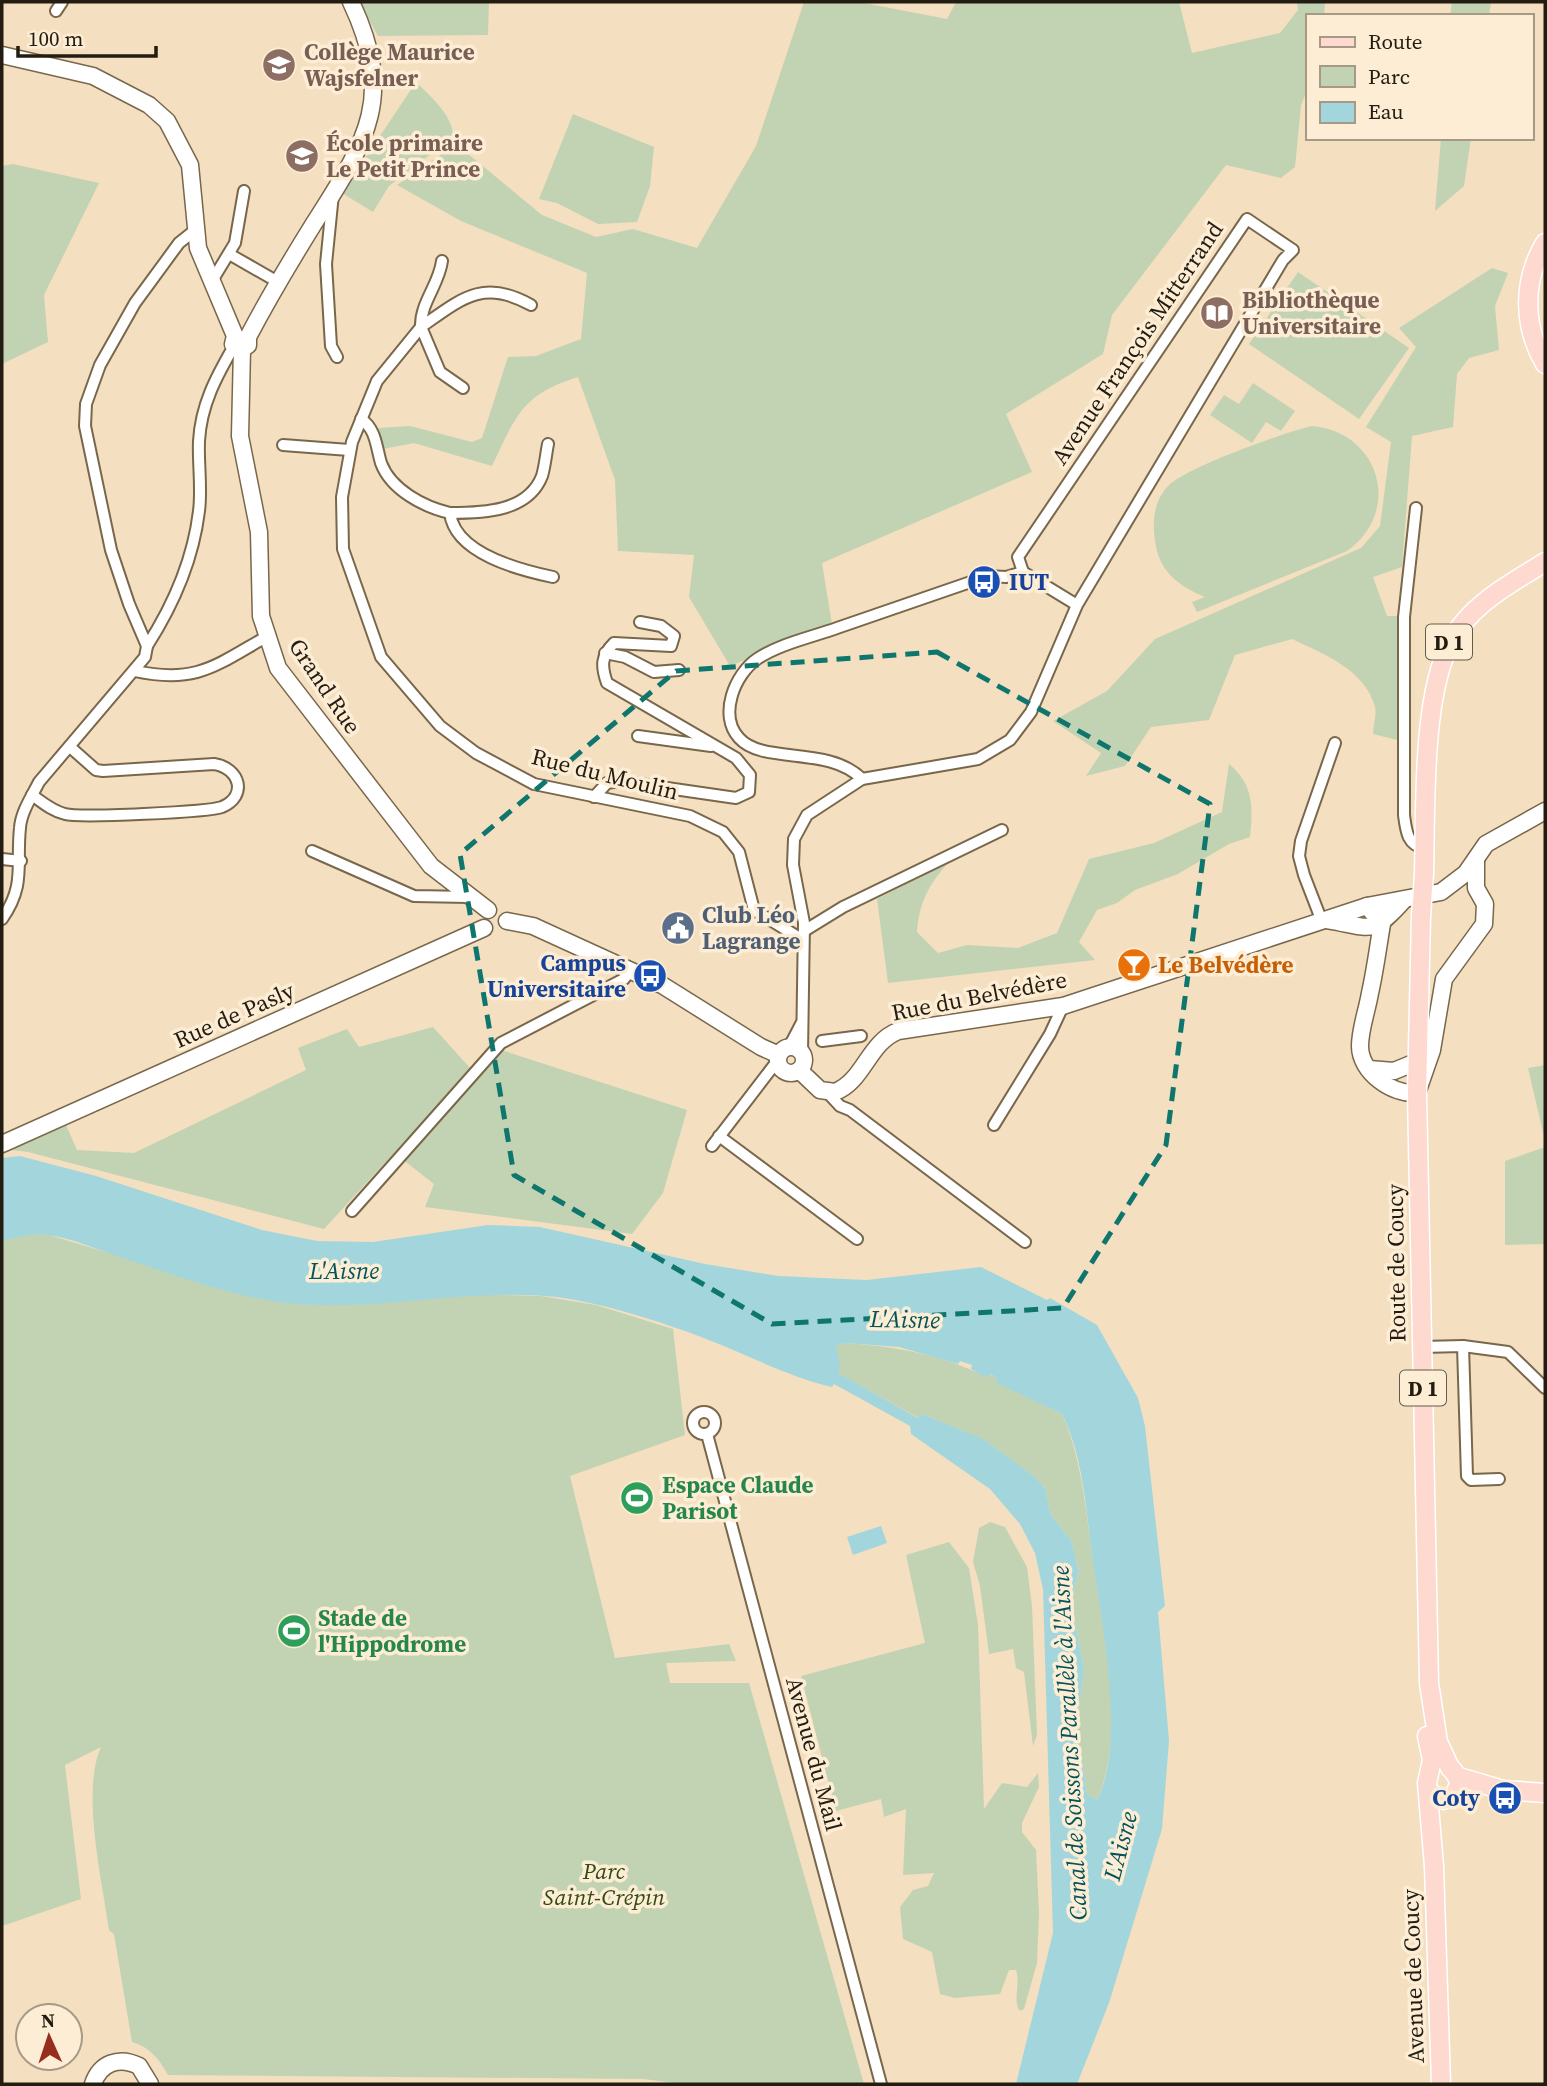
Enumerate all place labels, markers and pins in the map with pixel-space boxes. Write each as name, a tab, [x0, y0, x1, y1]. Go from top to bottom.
place label: Collège Maurice Wajsfelner	[304, 36, 475, 94]
school or university icon: Collège Maurice Wajsfelner	[260, 46, 298, 84]
place label: École primaire Le Petit Prince	[326, 127, 483, 185]
school or university icon: École primaire Le Petit Prince	[283, 137, 321, 175]
place label: Bibliothèque Universitaire	[1242, 284, 1381, 342]
library icon: Bibliothèque Universitaire	[1198, 294, 1236, 332]
bus stop icon: IUT	[965, 563, 1003, 601]
place label: IUT	[1009, 566, 1050, 598]
place label: Club Léo Lagrange	[702, 899, 800, 957]
public building icon: Club Léo Lagrange	[659, 909, 697, 947]
bar icon: Le Belvédère	[1115, 946, 1153, 984]
place label: Campus Universitaire	[487, 947, 626, 1005]
place label: Le Belvédère	[1158, 949, 1294, 981]
bus stop icon: Campus Universitaire	[631, 957, 669, 995]
place label: Espace Claude Parisot	[662, 1469, 814, 1527]
sports icon: Espace Claude Parisot	[618, 1479, 656, 1517]
place label: Stade de l'Hippodrome	[318, 1602, 466, 1660]
sports icon: Stade de l'Hippodrome	[275, 1612, 313, 1650]
bus stop icon: Coty	[1486, 1779, 1524, 1817]
place label: Coty	[1432, 1782, 1481, 1814]

